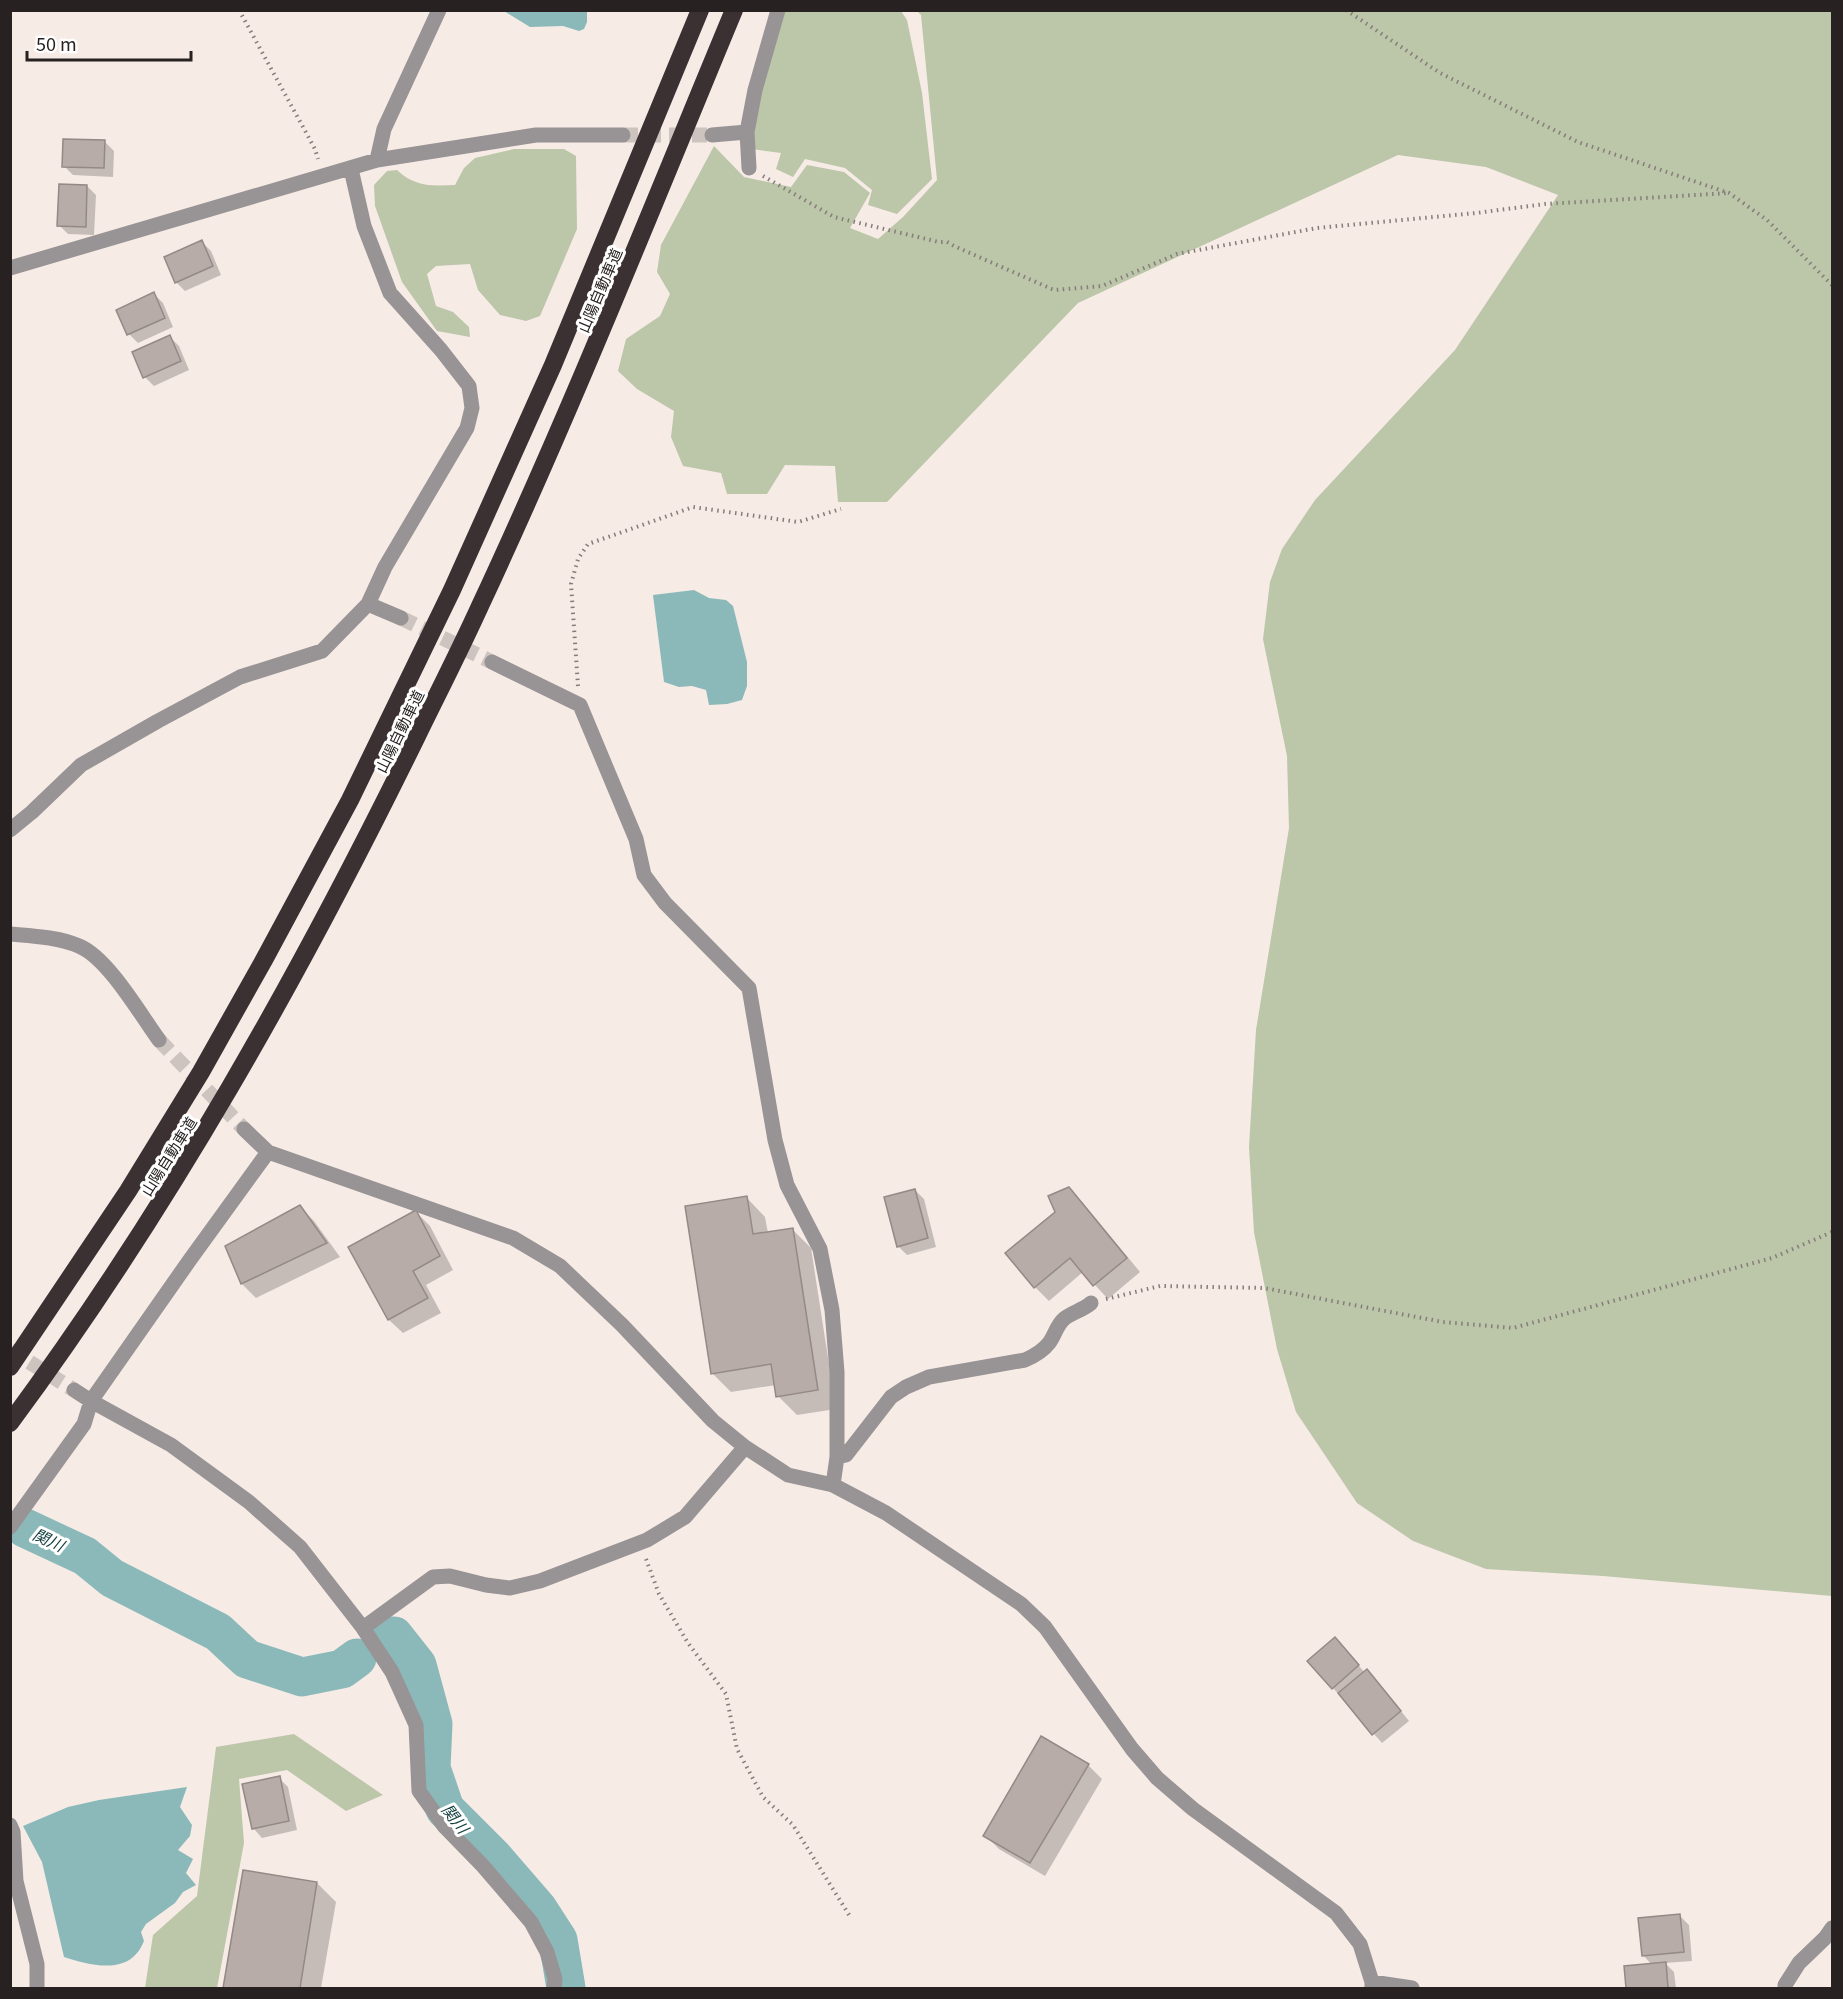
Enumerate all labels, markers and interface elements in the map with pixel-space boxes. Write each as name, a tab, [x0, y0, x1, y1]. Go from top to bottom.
scale bar	[27, 24, 190, 62]
text: 50 m	[36, 30, 77, 56]
street label: 山陽自動車道	[572, 244, 626, 336]
street label: 山陽自動車道	[370, 686, 428, 776]
street label: 山陽自動車道	[135, 1112, 201, 1200]
water label: 関川	[29, 1521, 70, 1557]
water label: 関川	[437, 1798, 477, 1840]

